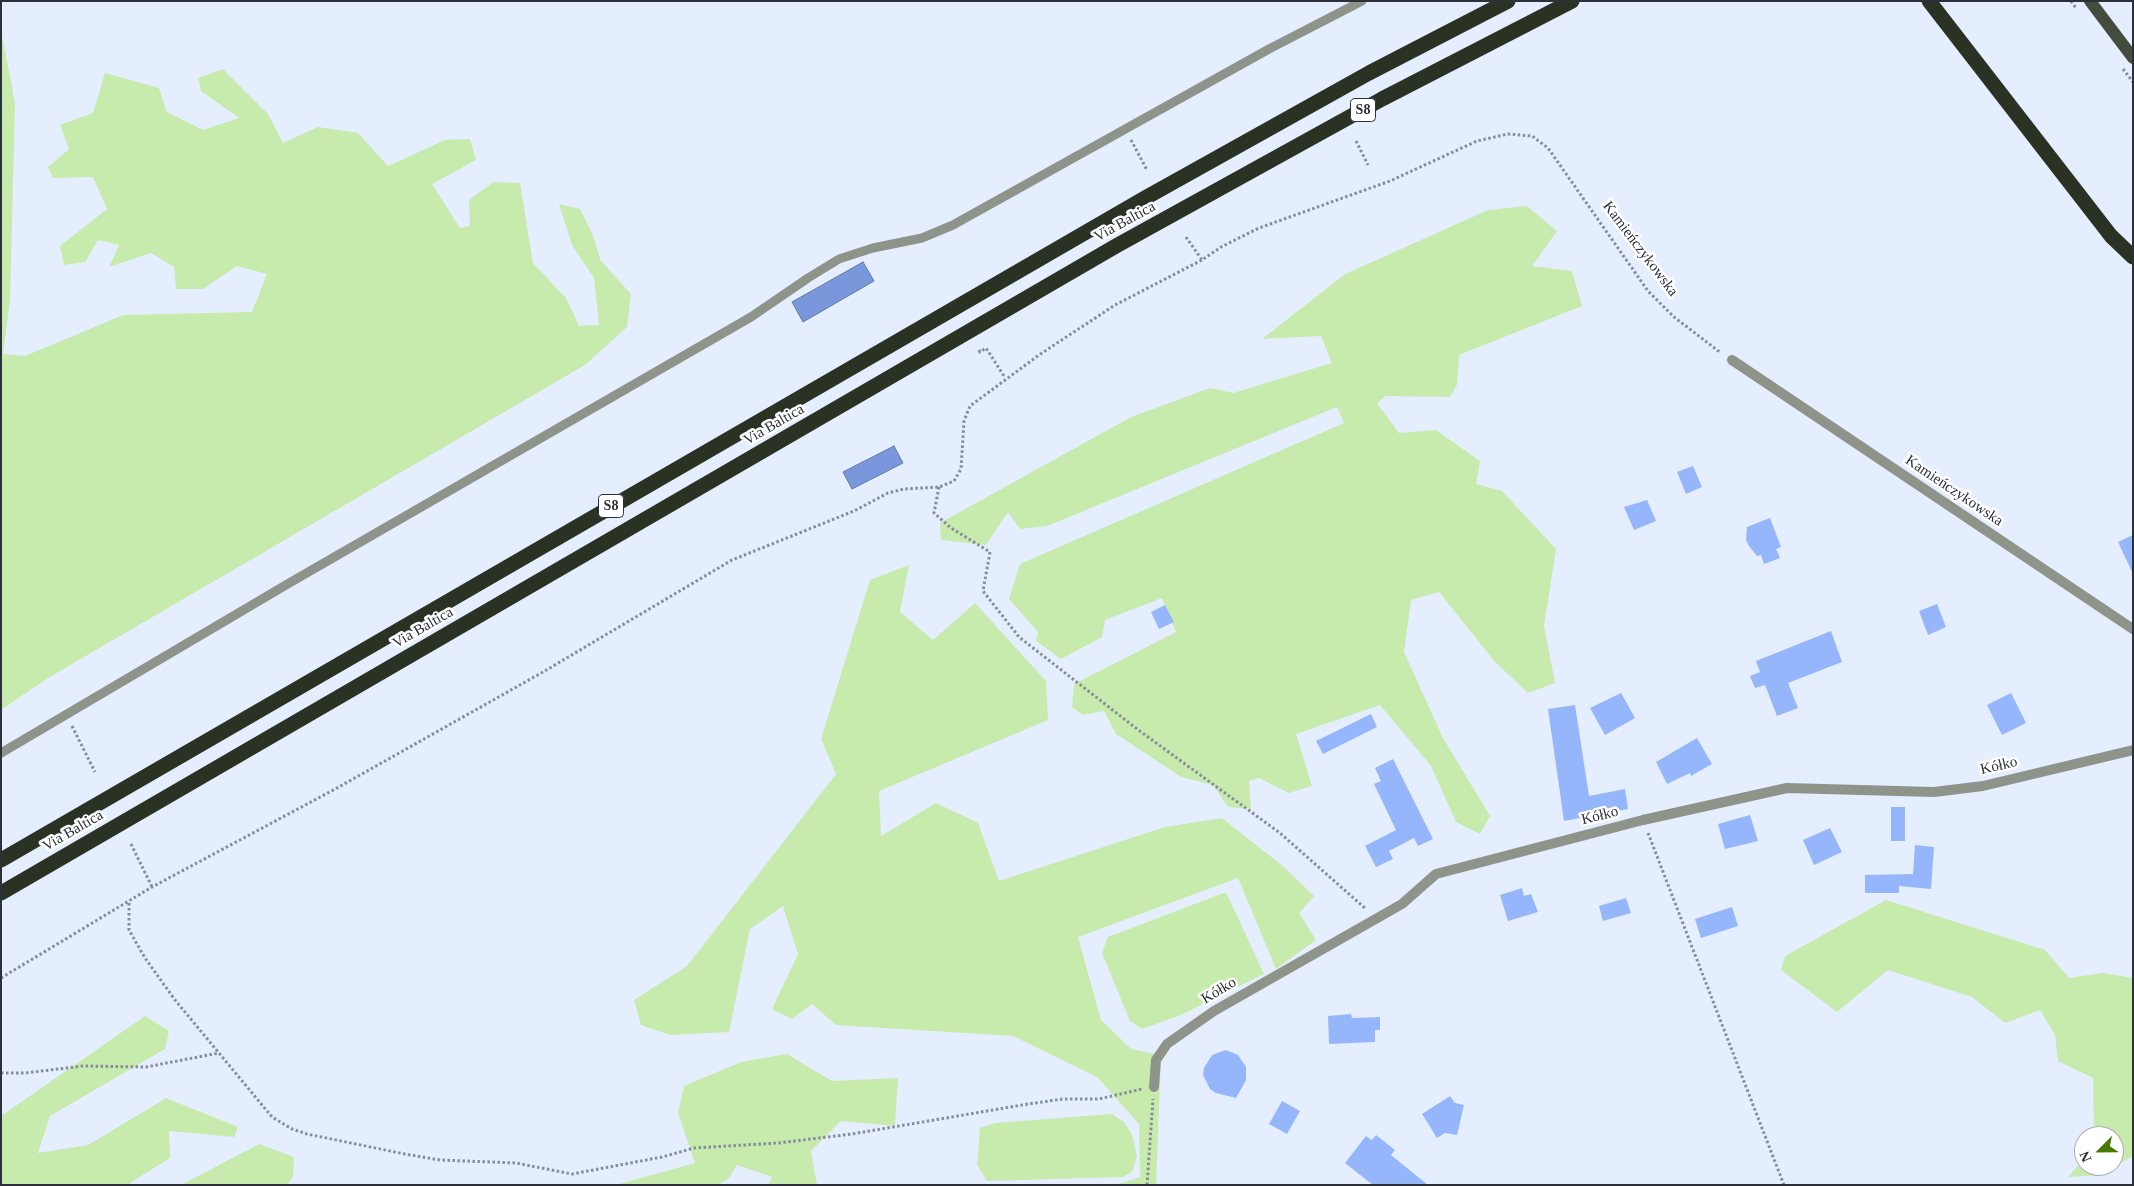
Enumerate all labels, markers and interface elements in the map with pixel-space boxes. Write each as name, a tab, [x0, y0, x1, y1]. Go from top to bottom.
road number: S8	[1350, 98, 1376, 122]
street label: Via Baltica	[1091, 198, 1159, 246]
street label: Kamieńczykowska	[1598, 198, 1682, 300]
street label: Via Baltica	[740, 400, 808, 450]
street label: Kamieńczykowska	[1902, 452, 2006, 530]
road number: S8	[598, 494, 624, 518]
street label: Via Baltica	[389, 603, 457, 653]
street label: Kółko	[1979, 753, 2019, 779]
street label: Kółko	[1580, 803, 1620, 829]
street label: Via Baltica	[39, 806, 107, 856]
street label: Kółko	[1198, 974, 1240, 1008]
north arrow	[2074, 1126, 2124, 1176]
text: N	[2077, 1149, 2095, 1164]

